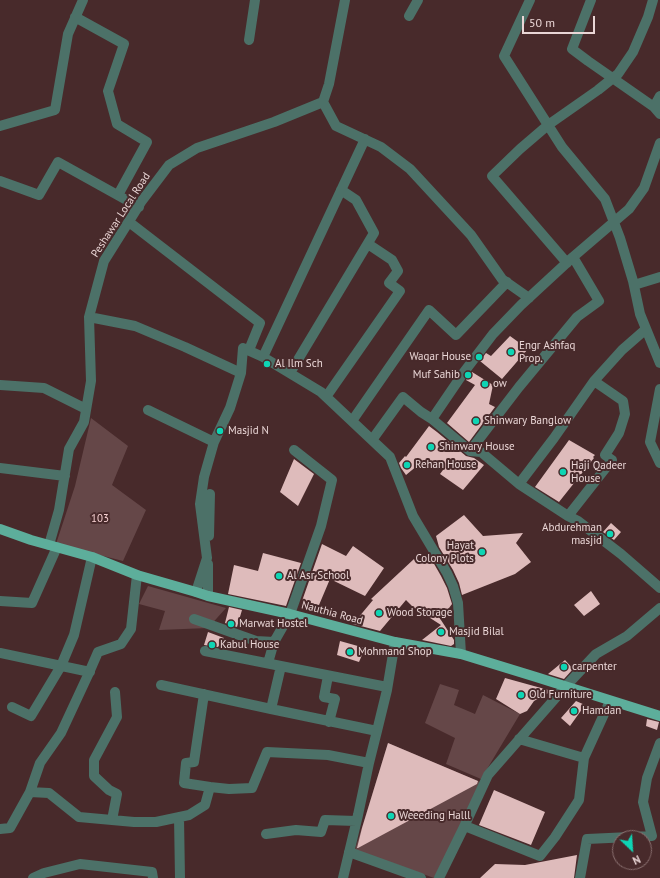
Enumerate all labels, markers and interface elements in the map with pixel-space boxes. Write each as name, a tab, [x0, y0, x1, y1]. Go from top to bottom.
scale bar	[524, 8, 597, 34]
text: 50 m	[529, 15, 555, 30]
street label: Peshawar Local Road	[89, 170, 153, 260]
place label: Engr Ashfaq Prop.	[519, 339, 575, 365]
marker: Engr Ashfaq Prop.	[506, 347, 516, 357]
place label: Waqar House	[409, 350, 471, 364]
marker: Waqar House	[474, 352, 484, 362]
place label: Al Ilm Sch	[275, 357, 323, 371]
marker: Al Ilm Sch	[262, 359, 272, 369]
place label: Muf Sahib	[413, 368, 460, 382]
marker: Muf Sahib	[463, 370, 473, 380]
place label: ow	[493, 377, 507, 391]
marker: ow	[480, 379, 490, 389]
place label: Shinwary Banglow	[484, 414, 571, 428]
marker: Shinwary Banglow	[471, 416, 481, 426]
place label: Masjid N	[228, 424, 269, 438]
marker: Masjid N	[215, 426, 225, 436]
place label: Shinwary House	[439, 440, 515, 454]
marker: Shinwary House	[426, 442, 436, 452]
place label: Rehan House	[415, 458, 476, 472]
place label: Haji Qadeer House	[571, 459, 626, 485]
marker: Rehan House	[402, 460, 412, 470]
marker: Haji Qadeer House	[558, 467, 568, 477]
park label: 103	[91, 512, 109, 526]
place label: Abdurehman masjid	[542, 521, 602, 547]
marker: Abdurehman masjid	[605, 529, 615, 539]
place label: Hayat Colony Plots	[415, 539, 474, 565]
marker: Hayat Colony Plots	[477, 547, 487, 557]
place label: Al Asr School	[287, 569, 349, 583]
marker: Al Asr School	[274, 571, 284, 581]
street label: Nauthia Road	[300, 598, 364, 628]
place label: Wood Storage	[387, 606, 452, 620]
marker: Wood Storage	[374, 608, 384, 618]
place label: Marwat Hostel	[239, 617, 307, 631]
marker: Marwat Hostel	[226, 619, 236, 629]
place label: Masjid Bilal	[449, 625, 504, 639]
marker: Masjid Bilal	[436, 627, 446, 637]
place label: Kabul House	[220, 638, 279, 652]
marker: Kabul House	[207, 640, 217, 650]
place label: Mohmand Shop	[358, 645, 432, 659]
marker: Mohmand Shop	[345, 647, 355, 657]
place label: carpenter	[572, 660, 617, 674]
marker: carpenter	[559, 662, 569, 672]
place label: Old Furniture	[529, 688, 592, 702]
marker: Old Furniture	[516, 690, 526, 700]
place label: Hamdan	[582, 704, 621, 718]
marker: Hamdan	[569, 706, 579, 716]
place label: Weeeding Halll	[399, 809, 470, 823]
marker: Weeeding Halll	[386, 811, 396, 821]
north arrow	[612, 830, 652, 870]
text: N	[630, 852, 643, 868]

